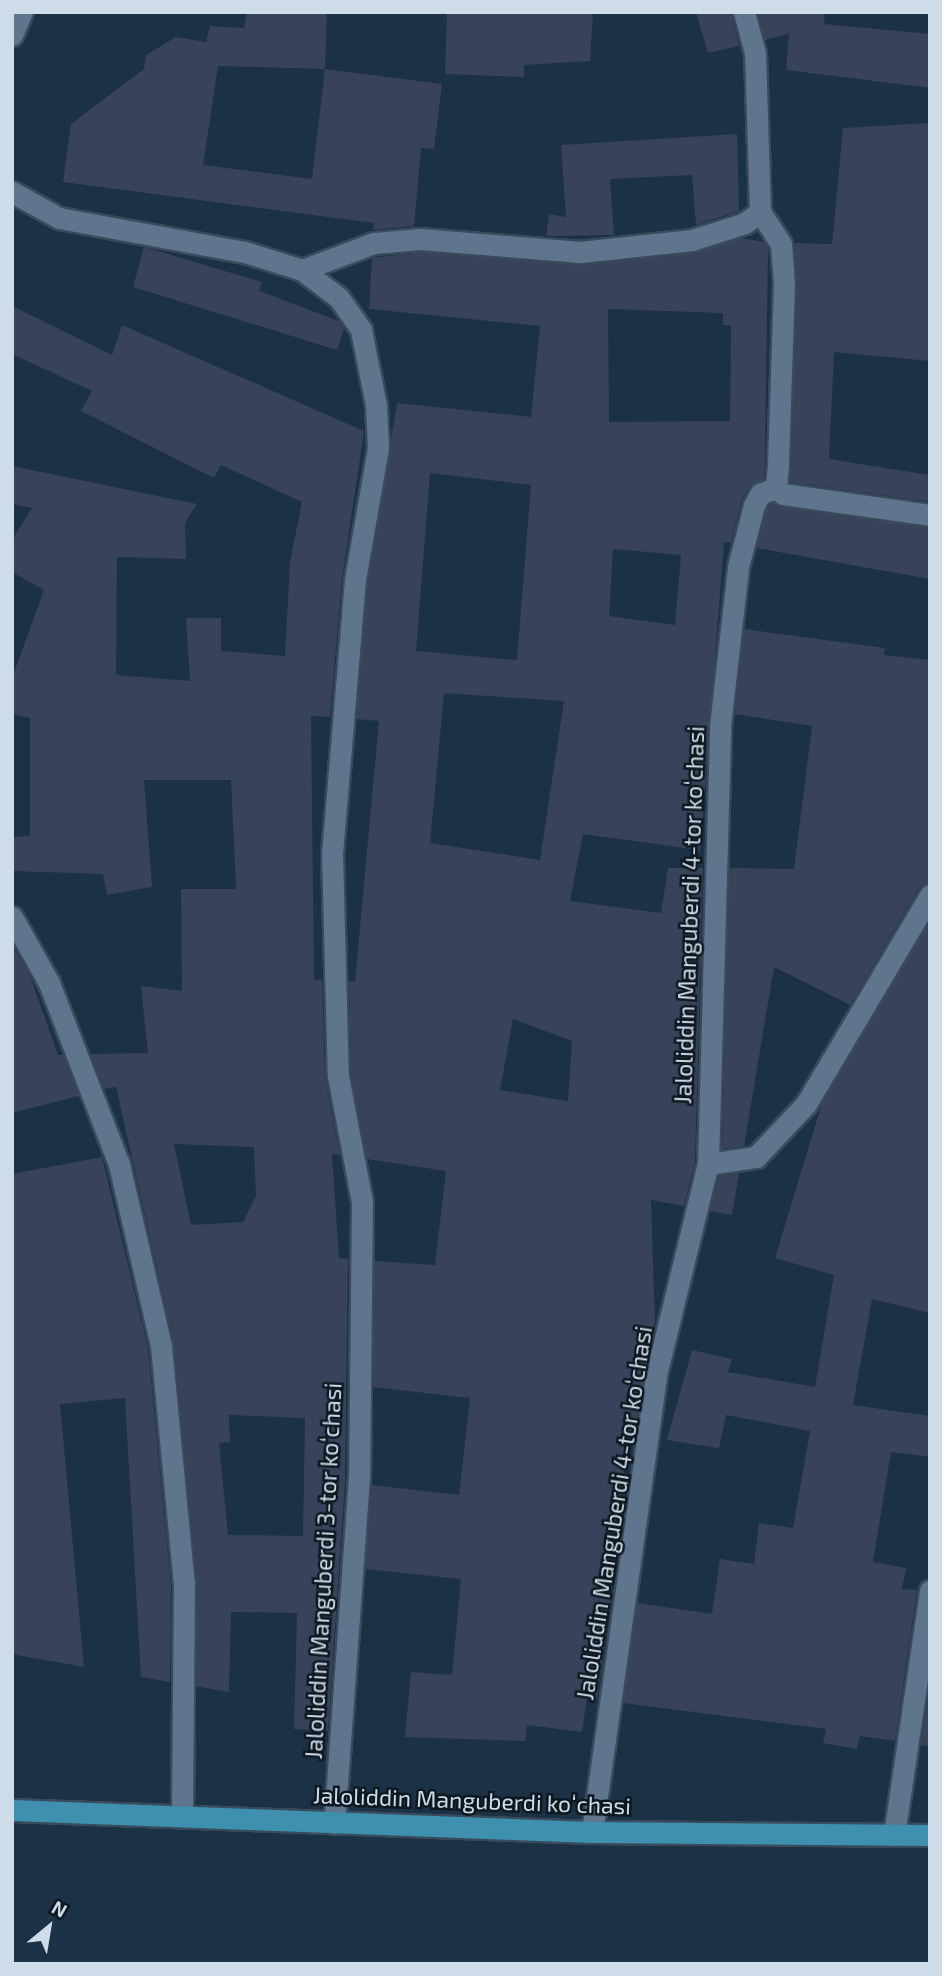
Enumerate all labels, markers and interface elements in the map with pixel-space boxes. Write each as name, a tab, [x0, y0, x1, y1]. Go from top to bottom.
street label: Jaloliddin Manguberdi 4-tor koʻchasi	[669, 725, 709, 1105]
street label: Jaloliddin Manguberdi 4-tor koʻchasi	[571, 1324, 657, 1702]
street label: Jaloliddin Manguberdi 3-tor koʻchasi	[299, 1382, 347, 1760]
street label: Jaloliddin Manguberdi koʻchasi	[312, 1781, 632, 1819]
north arrow	[14, 1892, 84, 1962]
text: N	[48, 1895, 71, 1922]

